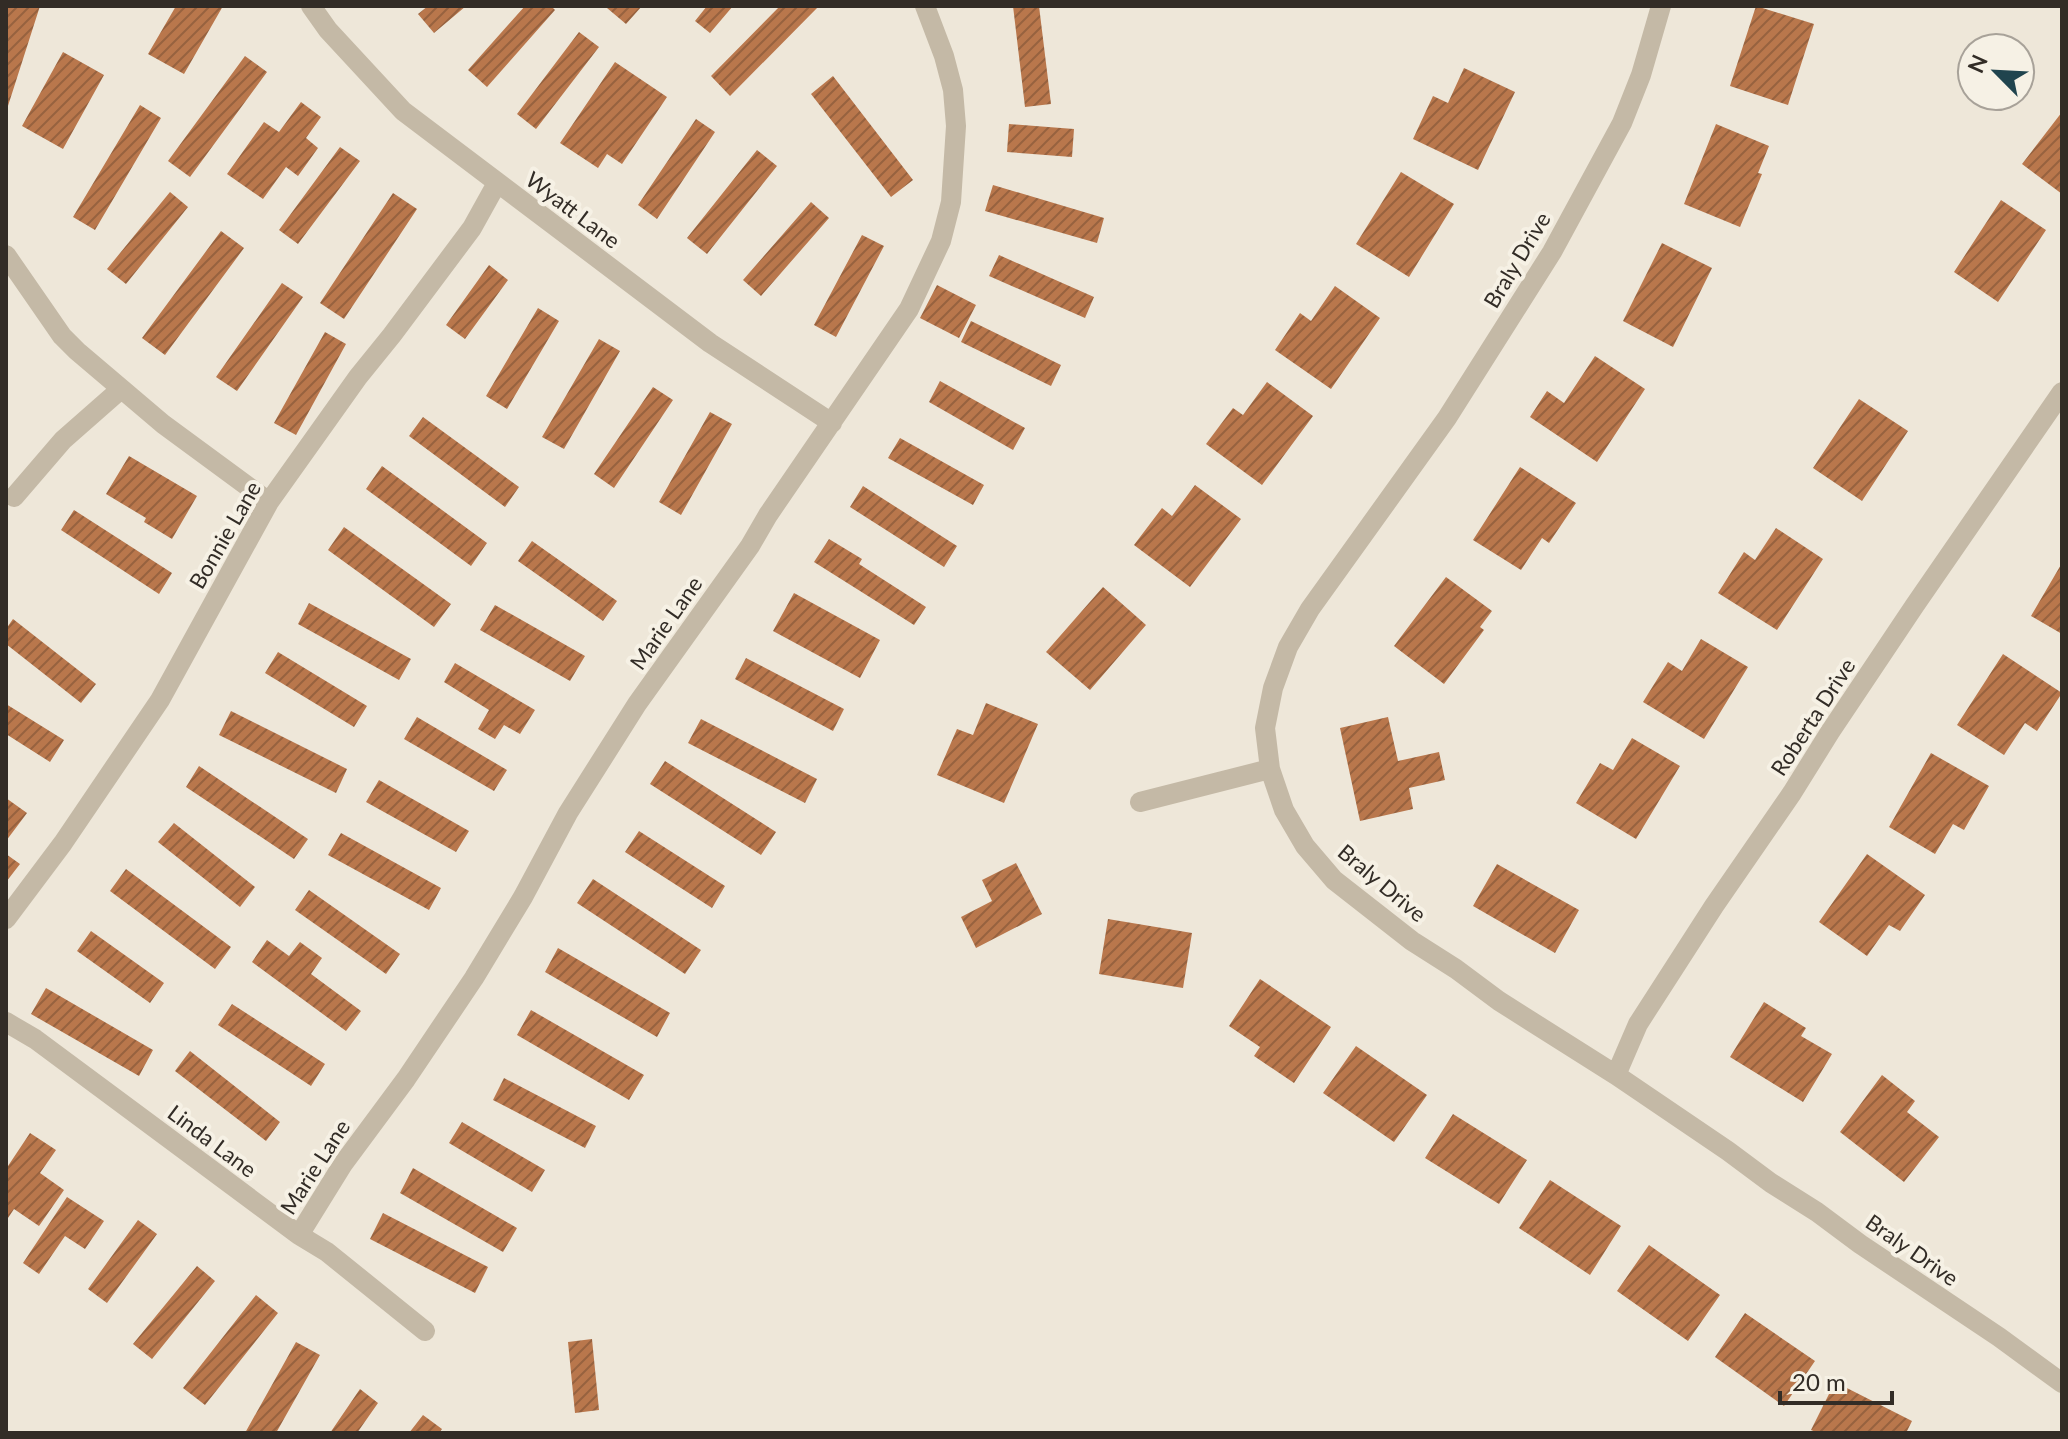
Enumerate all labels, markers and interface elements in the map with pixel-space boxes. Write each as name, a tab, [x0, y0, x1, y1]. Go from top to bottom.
north arrow	[1956, 32, 2036, 112]
text: N	[1961, 50, 1993, 77]
street label: Wyatt Lane	[521, 165, 626, 254]
street label: Braly Drive	[1477, 207, 1556, 312]
street label: Bonnie Lane	[183, 476, 266, 593]
street label: Marie Lane	[624, 571, 708, 675]
street label: Roberta Drive	[1765, 653, 1860, 780]
street label: Braly Drive	[1333, 838, 1432, 927]
street label: Linda Lane	[163, 1099, 262, 1183]
street label: Marie Lane	[274, 1114, 355, 1219]
street label: Braly Drive	[1861, 1208, 1964, 1291]
scale bar	[1780, 1355, 1892, 1405]
text: 20 m	[1792, 1367, 1846, 1396]

